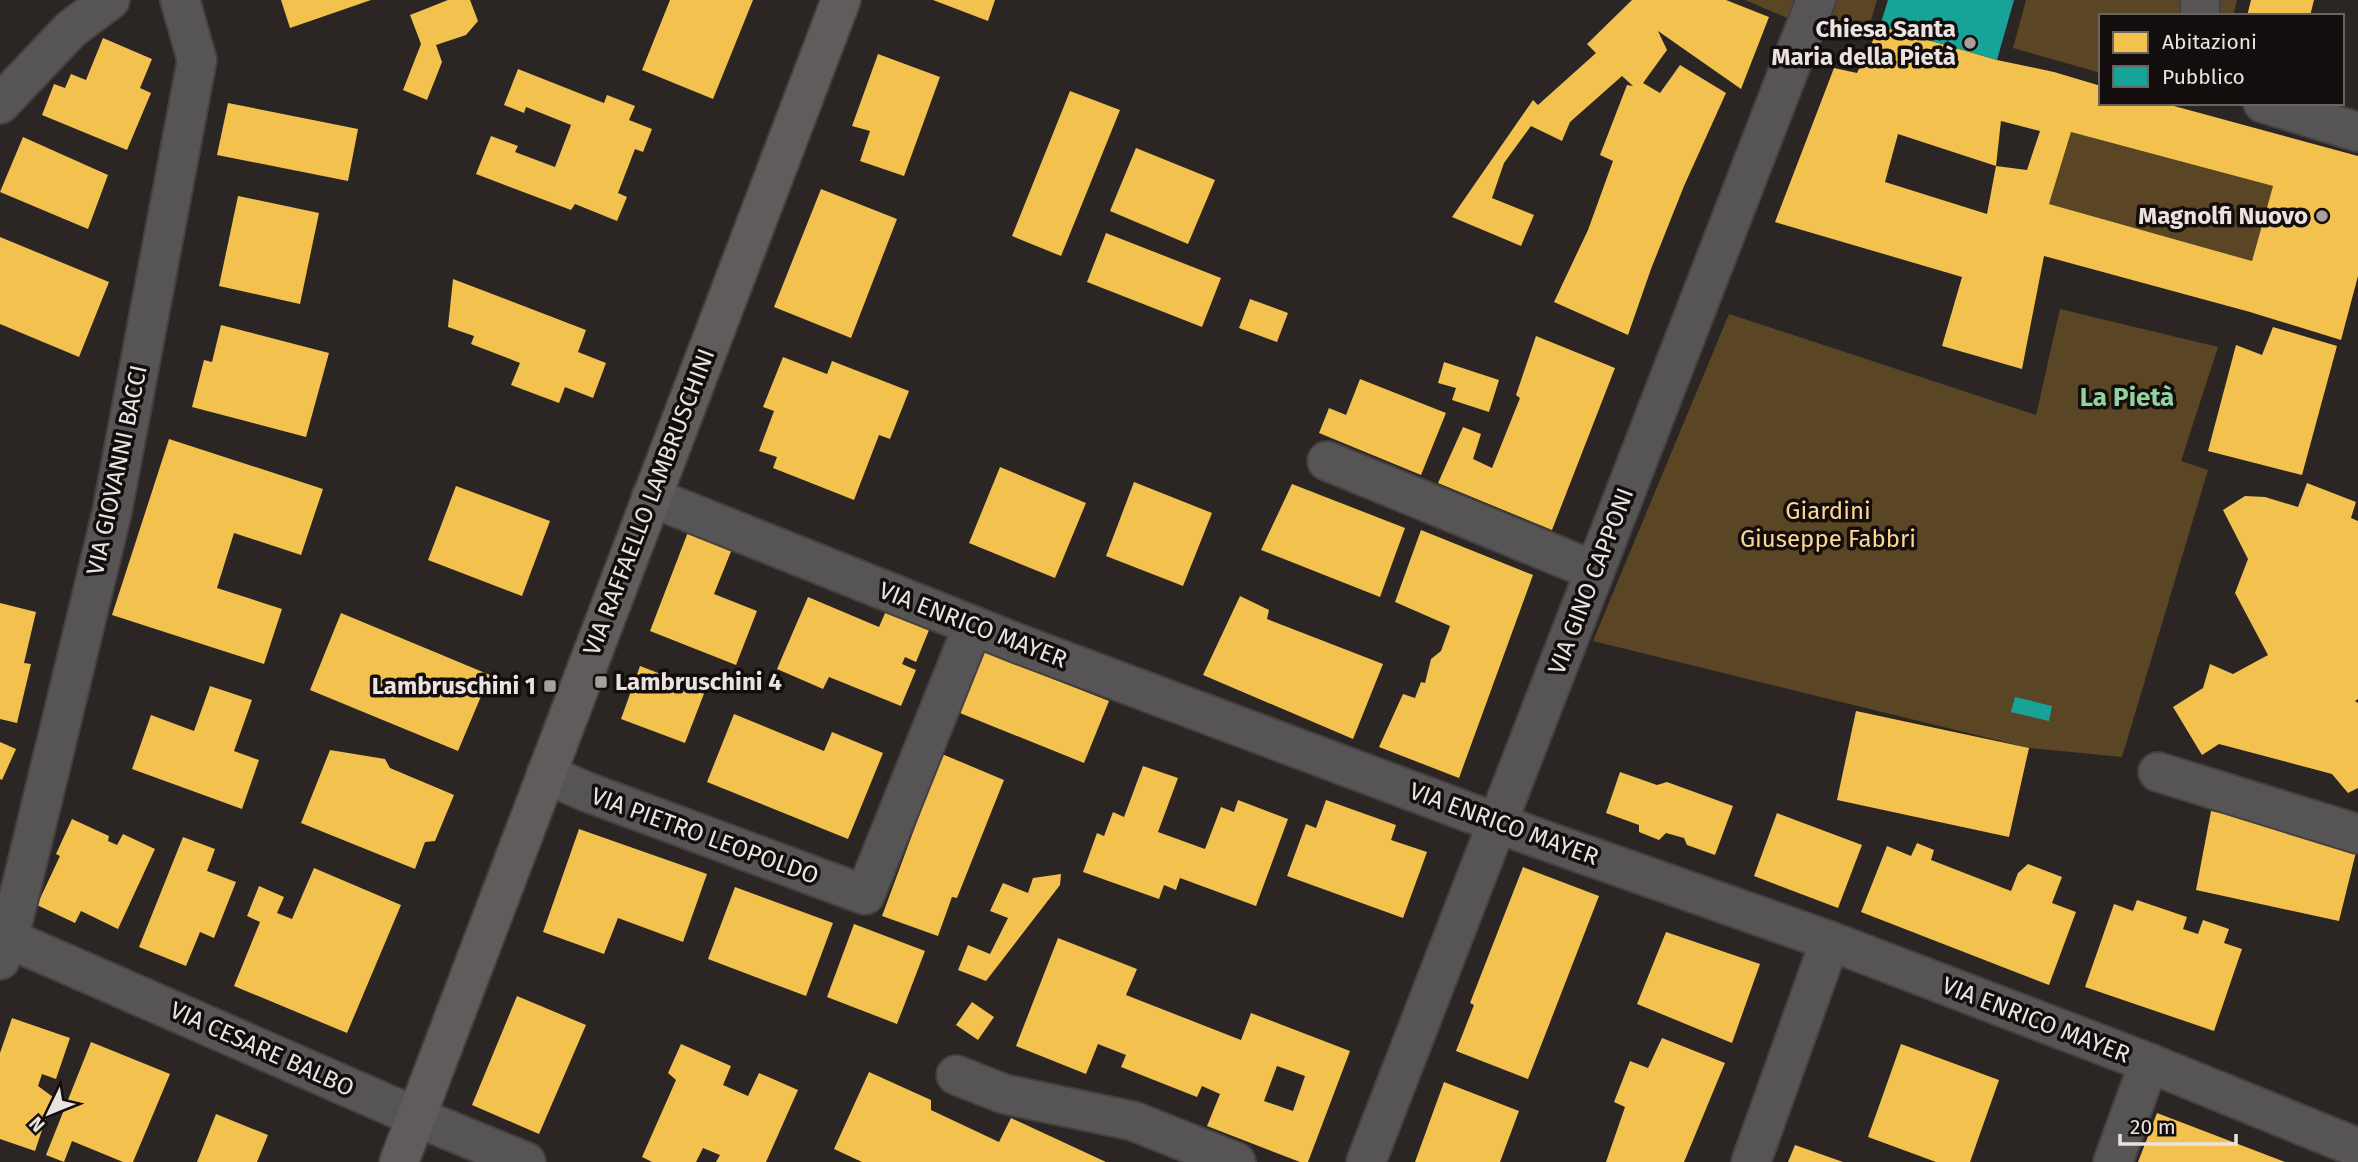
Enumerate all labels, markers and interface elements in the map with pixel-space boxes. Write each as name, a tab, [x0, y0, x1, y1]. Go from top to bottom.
legend	[2099, 14, 2344, 105]
place label: Chiesa Santa Maria della Pietà	[1772, 15, 1956, 71]
text: Abitazioni	[2162, 29, 2257, 55]
marker: Chiesa Santa Maria della Pietà	[1962, 35, 1978, 51]
text: Pubblico	[2162, 64, 2245, 90]
place label: Magnolfi Nuovo	[2138, 202, 2308, 230]
marker: Magnolfi Nuovo	[2314, 208, 2330, 224]
street label: VIA RAFFAELLO LAMBRUSCHINI	[578, 345, 720, 659]
street label: VIA GIOVANNI BACCI	[81, 363, 153, 577]
district label: La Pietà	[2080, 382, 2174, 413]
street label: VIA GINO CAPPONI	[1543, 484, 1639, 678]
park label: Giardini Giuseppe Fabbri	[1740, 497, 1916, 553]
street label: VIA ENRICO MAYER	[875, 576, 1071, 674]
place label: Lambruschini 4	[615, 668, 782, 696]
place label: Lambruschini 1	[372, 672, 536, 700]
marker: Lambruschini 4	[593, 674, 609, 690]
marker: Lambruschini 1	[542, 678, 558, 694]
street label: VIA ENRICO MAYER	[1406, 777, 1602, 871]
street label: VIA PIETRO LEOPOLDO	[588, 782, 822, 890]
street label: VIA ENRICO MAYER	[1938, 971, 2134, 1069]
street label: VIA CESARE BALBO	[166, 996, 358, 1102]
north arrow	[14, 1078, 84, 1148]
scale bar	[2120, 1102, 2236, 1146]
text: N	[24, 1112, 50, 1137]
text: 20 m	[2130, 1114, 2176, 1140]

